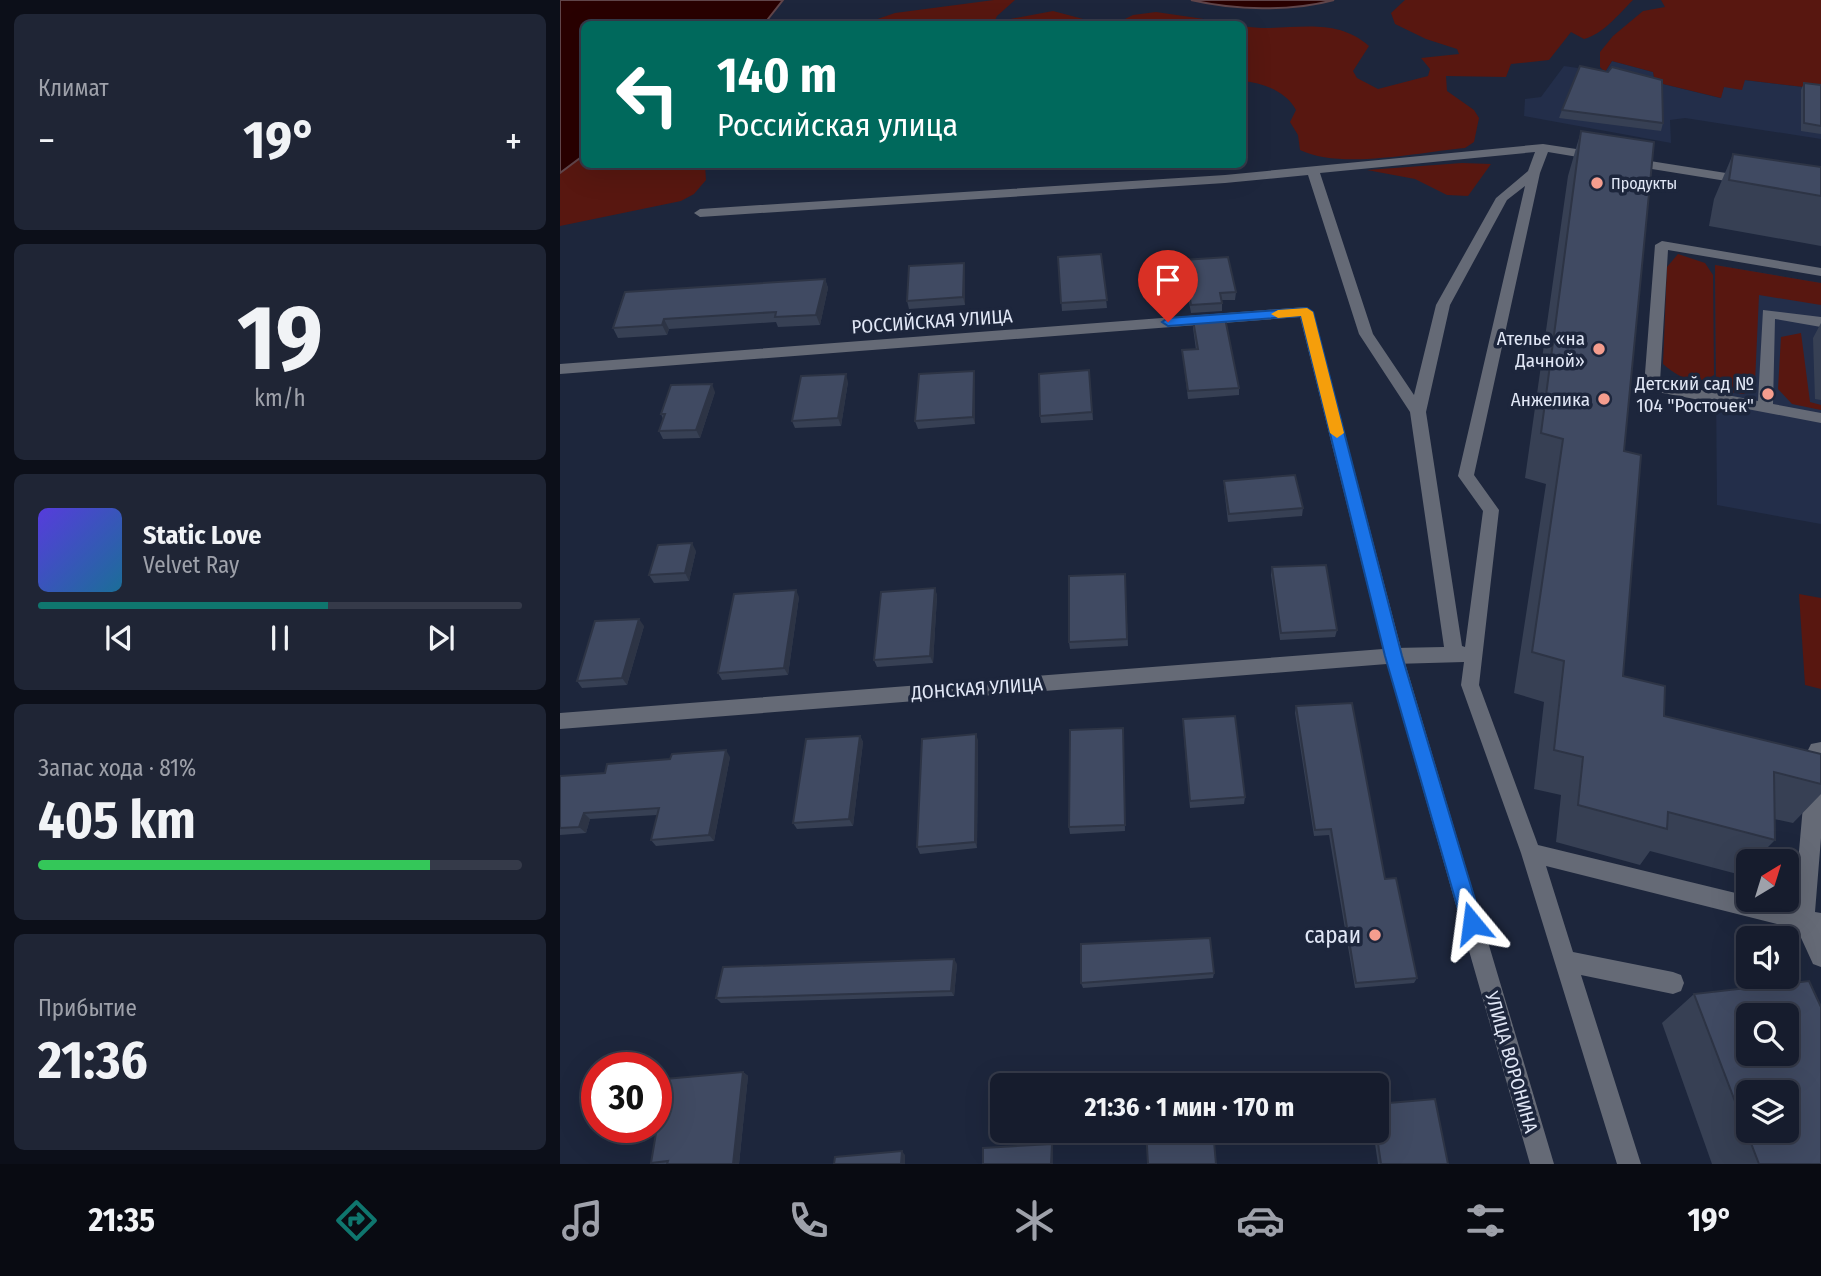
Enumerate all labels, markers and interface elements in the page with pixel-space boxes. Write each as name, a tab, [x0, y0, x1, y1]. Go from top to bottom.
text: 140 m	[717, 46, 837, 105]
icon: left	[602, 49, 693, 140]
text: Климат	[38, 74, 109, 102]
text: Российская улица	[717, 106, 958, 144]
text: 19°	[243, 109, 317, 172]
text: −	[38, 118, 55, 164]
text: +	[505, 118, 522, 164]
place label: Продукты	[1611, 174, 1677, 193]
marker: Продукты	[1589, 175, 1605, 191]
pin	[1138, 250, 1198, 322]
icon: arrive	[1149, 261, 1187, 299]
text: 19	[237, 284, 323, 393]
street label: РОССИЙСКАЯ УЛИЦА	[851, 304, 1013, 339]
place label: Ателье «на Дачной»	[1497, 327, 1585, 372]
marker: Ателье «на Дачной»	[1591, 341, 1607, 357]
place label: Детский сад № 104 "Росточек"	[1634, 372, 1754, 417]
text: km/h	[254, 384, 306, 412]
marker: Детский сад № 104 "Росточек"	[1760, 386, 1776, 402]
place label: Анжелика	[1511, 388, 1590, 411]
marker: Анжелика	[1596, 391, 1612, 407]
text: Static Love	[143, 520, 261, 551]
text: Velvet Ray	[143, 551, 239, 579]
icon: previous	[100, 619, 138, 657]
icon: pause	[261, 619, 299, 657]
icon: next	[422, 619, 460, 657]
street label: ДОНСКАЯ УЛИЦА	[910, 672, 1044, 705]
text: Запас хода · 81%	[38, 754, 196, 782]
text: 405 km	[38, 789, 196, 852]
north arrow	[1736, 849, 1799, 912]
map controls	[1736, 849, 1799, 1143]
position arrow	[1435, 886, 1509, 960]
place label: сараи	[1304, 921, 1361, 949]
button: sound	[1736, 926, 1799, 989]
marker: сараи	[1367, 927, 1383, 943]
street label: УЛИЦА ВОРОНИНА	[1480, 988, 1543, 1136]
text: Прибытие	[38, 994, 137, 1022]
button: search	[1736, 1003, 1799, 1066]
text: 21:36	[38, 1029, 148, 1092]
speed limit sign: 30	[581, 1052, 672, 1143]
button: layers	[1736, 1080, 1799, 1143]
text: 21:36 · 1 мин · 170 m	[1085, 1092, 1294, 1123]
icon: directions	[332, 1196, 381, 1245]
icon: music	[558, 1196, 607, 1245]
icon: phone	[784, 1196, 833, 1245]
icon: climate	[1010, 1196, 1059, 1245]
icon: car	[1236, 1196, 1285, 1245]
icon: filters	[1461, 1196, 1510, 1245]
text: 21:35	[88, 1201, 155, 1239]
text: 19°	[1687, 1201, 1732, 1239]

